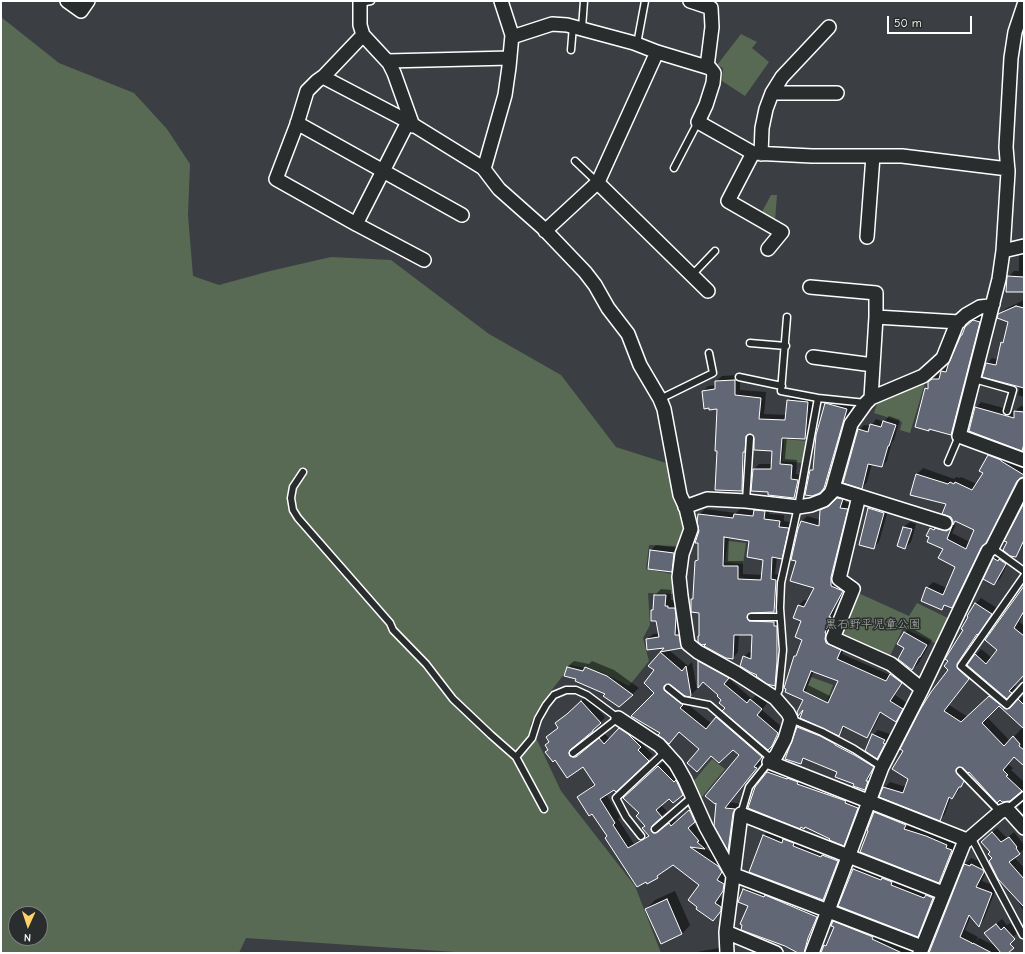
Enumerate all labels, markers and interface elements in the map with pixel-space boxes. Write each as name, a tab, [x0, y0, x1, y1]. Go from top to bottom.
scale bar	[889, 8, 974, 34]
text: 50 m	[894, 16, 922, 30]
park label: 黒石野平児童公園	[825, 618, 921, 632]
north arrow	[8, 906, 48, 946]
text: N	[23, 931, 31, 944]

